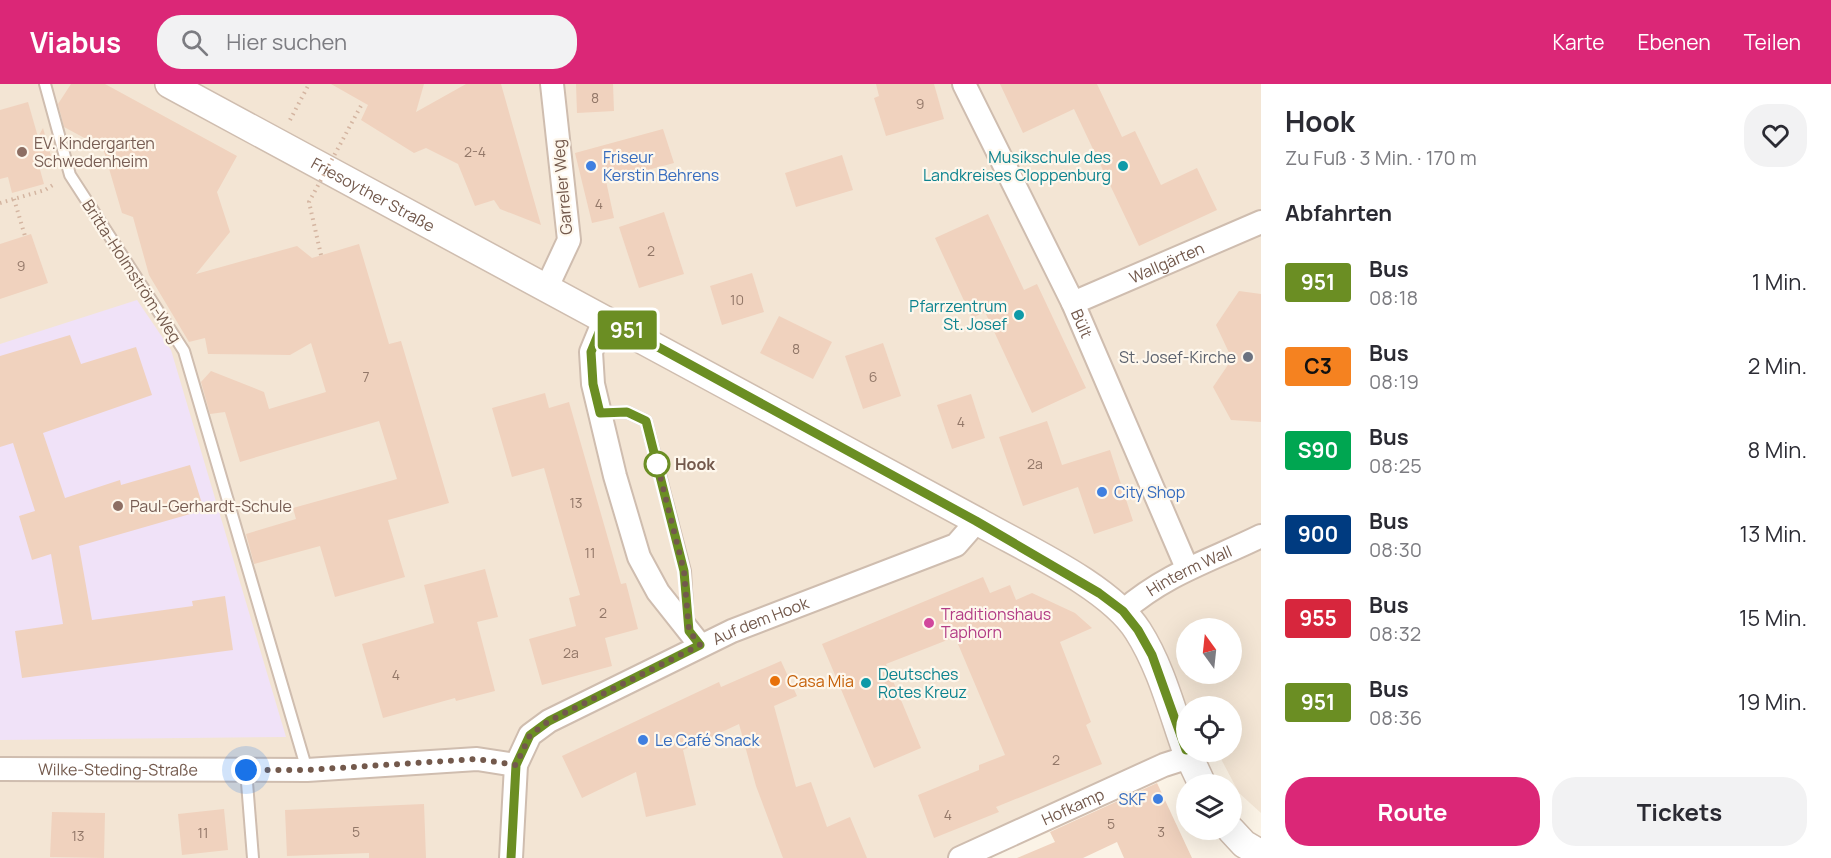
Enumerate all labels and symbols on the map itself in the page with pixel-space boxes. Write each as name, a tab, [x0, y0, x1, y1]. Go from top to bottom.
house number: 8	[591, 88, 599, 107]
house number: 9	[916, 94, 924, 113]
place label: EV. Kindergarten Schwedenheim	[34, 132, 155, 172]
street label: Garreler Weg	[547, 138, 577, 236]
house number: 2-4	[464, 142, 486, 161]
marker: EV. Kindergarten Schwedenheim	[15, 145, 29, 159]
place label: Friseur Kerstin Behrens	[603, 146, 719, 186]
place label: Musikschule des Landkreises Cloppenburg	[923, 146, 1111, 186]
street label: Friesoyther Straße	[307, 152, 439, 237]
marker: Friseur Kerstin Behrens	[584, 159, 598, 173]
marker: Musikschule des Landkreises Cloppenburg	[1116, 159, 1130, 173]
house number: 4	[595, 194, 603, 213]
street label: Britta-Holmström-Weg	[77, 195, 187, 347]
street label: Wallgärten	[1126, 237, 1208, 288]
house number: 2	[647, 241, 655, 260]
house number: 9	[17, 256, 25, 275]
house number: 10	[730, 290, 744, 309]
place label: Pfarrzentrum St. Josef	[909, 295, 1007, 335]
street label: Bült	[1066, 306, 1098, 341]
marker: Pfarrzentrum St. Josef	[1012, 308, 1026, 322]
line badge: 951	[592, 310, 662, 350]
house number: 8	[792, 339, 800, 358]
place label: St. Josef-Kirche	[1119, 346, 1236, 368]
marker: St. Josef-Kirche	[1241, 350, 1255, 364]
house number: 7	[362, 367, 370, 386]
house number: 6	[869, 367, 877, 386]
house number: 4	[957, 412, 965, 431]
marker: Hook	[644, 451, 670, 477]
place label: Hook	[675, 453, 715, 475]
house number: 2a	[1027, 454, 1043, 473]
place label: City Shop	[1114, 481, 1185, 503]
marker: City Shop	[1095, 485, 1109, 499]
house number: 13	[569, 493, 583, 512]
place label: Paul-Gerhardt-Schule	[130, 495, 292, 517]
marker: Paul-Gerhardt-Schule	[111, 499, 125, 513]
street label: Hinterm Wall	[1142, 540, 1235, 601]
house number: 11	[585, 543, 595, 562]
street label: Auf dem Hook	[709, 591, 813, 650]
house number: 2	[599, 603, 607, 622]
place label: Traditionshaus Taphorn	[941, 603, 1051, 643]
marker: Traditionshaus Taphorn	[922, 616, 936, 630]
north arrow	[1176, 618, 1242, 684]
house number: 2a	[563, 643, 579, 662]
place label: Deutsches Rotes Kreuz	[878, 663, 967, 703]
house number: 4	[392, 665, 400, 684]
place label: Casa Mia	[787, 670, 854, 692]
marker: Casa Mia	[768, 674, 782, 688]
marker: Deutsches Rotes Kreuz	[859, 676, 873, 690]
place label: Le Café Snack	[655, 729, 760, 751]
marker: Le Café Snack	[636, 733, 650, 747]
house number: 2	[1052, 750, 1060, 769]
your location	[231, 755, 261, 785]
street label: Wilke-Steding-Straße	[38, 758, 198, 781]
street label: Hofkamp	[1038, 783, 1108, 830]
place label: SKF	[1119, 788, 1146, 810]
marker: SKF	[1151, 792, 1165, 806]
house number: 4	[944, 805, 952, 824]
house number: 5	[1107, 814, 1115, 833]
house number: 5	[352, 822, 360, 841]
house number: 3	[1157, 822, 1165, 841]
house number: 11	[198, 823, 208, 842]
house number: 13	[71, 826, 85, 845]

